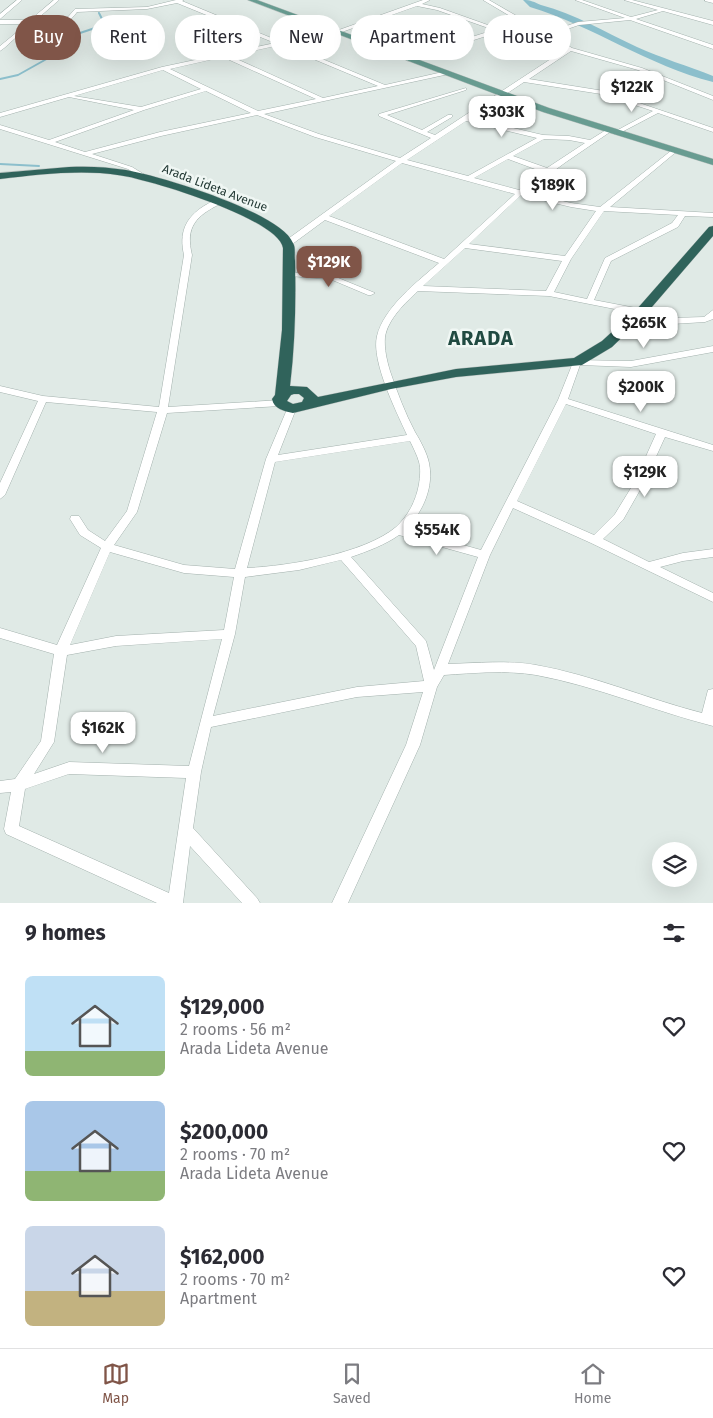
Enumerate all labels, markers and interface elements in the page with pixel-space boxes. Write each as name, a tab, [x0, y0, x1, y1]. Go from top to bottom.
chip: Buy	[15, 15, 81, 60]
chip: Rent	[91, 15, 165, 60]
chip: Filters	[175, 15, 260, 60]
chip: New	[270, 15, 341, 60]
chip: Apartment	[351, 15, 474, 60]
chip: House	[484, 15, 571, 60]
pin: $122K	[597, 70, 667, 113]
text: $122K	[611, 77, 653, 96]
pin: $303K	[467, 96, 537, 138]
text: $303K	[480, 102, 524, 121]
street label: Arada Lideta Avenue	[161, 162, 269, 214]
pin: $189K	[518, 168, 588, 211]
text: $189K	[531, 175, 575, 194]
pin: $129K	[294, 246, 364, 288]
text: $129K	[308, 252, 350, 271]
pin: $265K	[609, 306, 679, 349]
text: $265K	[622, 313, 666, 332]
district label: ARADA	[447, 326, 514, 350]
pin: $200K	[606, 370, 676, 413]
text: $200K	[618, 377, 664, 396]
pin: $129K	[610, 456, 680, 498]
text: $129K	[624, 462, 666, 481]
pin: $554K	[402, 514, 472, 556]
text: $554K	[414, 520, 460, 539]
pin: $162K	[68, 712, 138, 754]
text: $162K	[82, 718, 124, 737]
map controls	[652, 842, 697, 887]
button: layers	[652, 842, 697, 887]
icon: filters	[660, 919, 688, 947]
text: 9 homes	[25, 920, 106, 946]
text: $129,000	[180, 994, 265, 1020]
icon: home	[65, 996, 125, 1056]
icon: heart	[660, 1012, 688, 1040]
text: 2 rooms · 56 m²	[180, 1020, 291, 1039]
text: Arada Lideta Avenue	[180, 1039, 328, 1058]
text: $200,000	[180, 1119, 268, 1145]
icon: home	[65, 1121, 125, 1181]
icon: heart	[660, 1137, 688, 1165]
text: 2 rooms · 70 m²	[180, 1145, 290, 1164]
text: Arada Lideta Avenue	[180, 1164, 328, 1183]
text: $162,000	[180, 1244, 265, 1270]
icon: home	[65, 1246, 125, 1306]
icon: heart	[660, 1262, 688, 1290]
text: 2 rooms · 70 m²	[180, 1270, 290, 1289]
text: Apartment	[180, 1289, 257, 1308]
tab: Map	[102, 1360, 130, 1407]
tab: Saved	[333, 1360, 371, 1407]
tab: Home	[574, 1360, 611, 1407]

